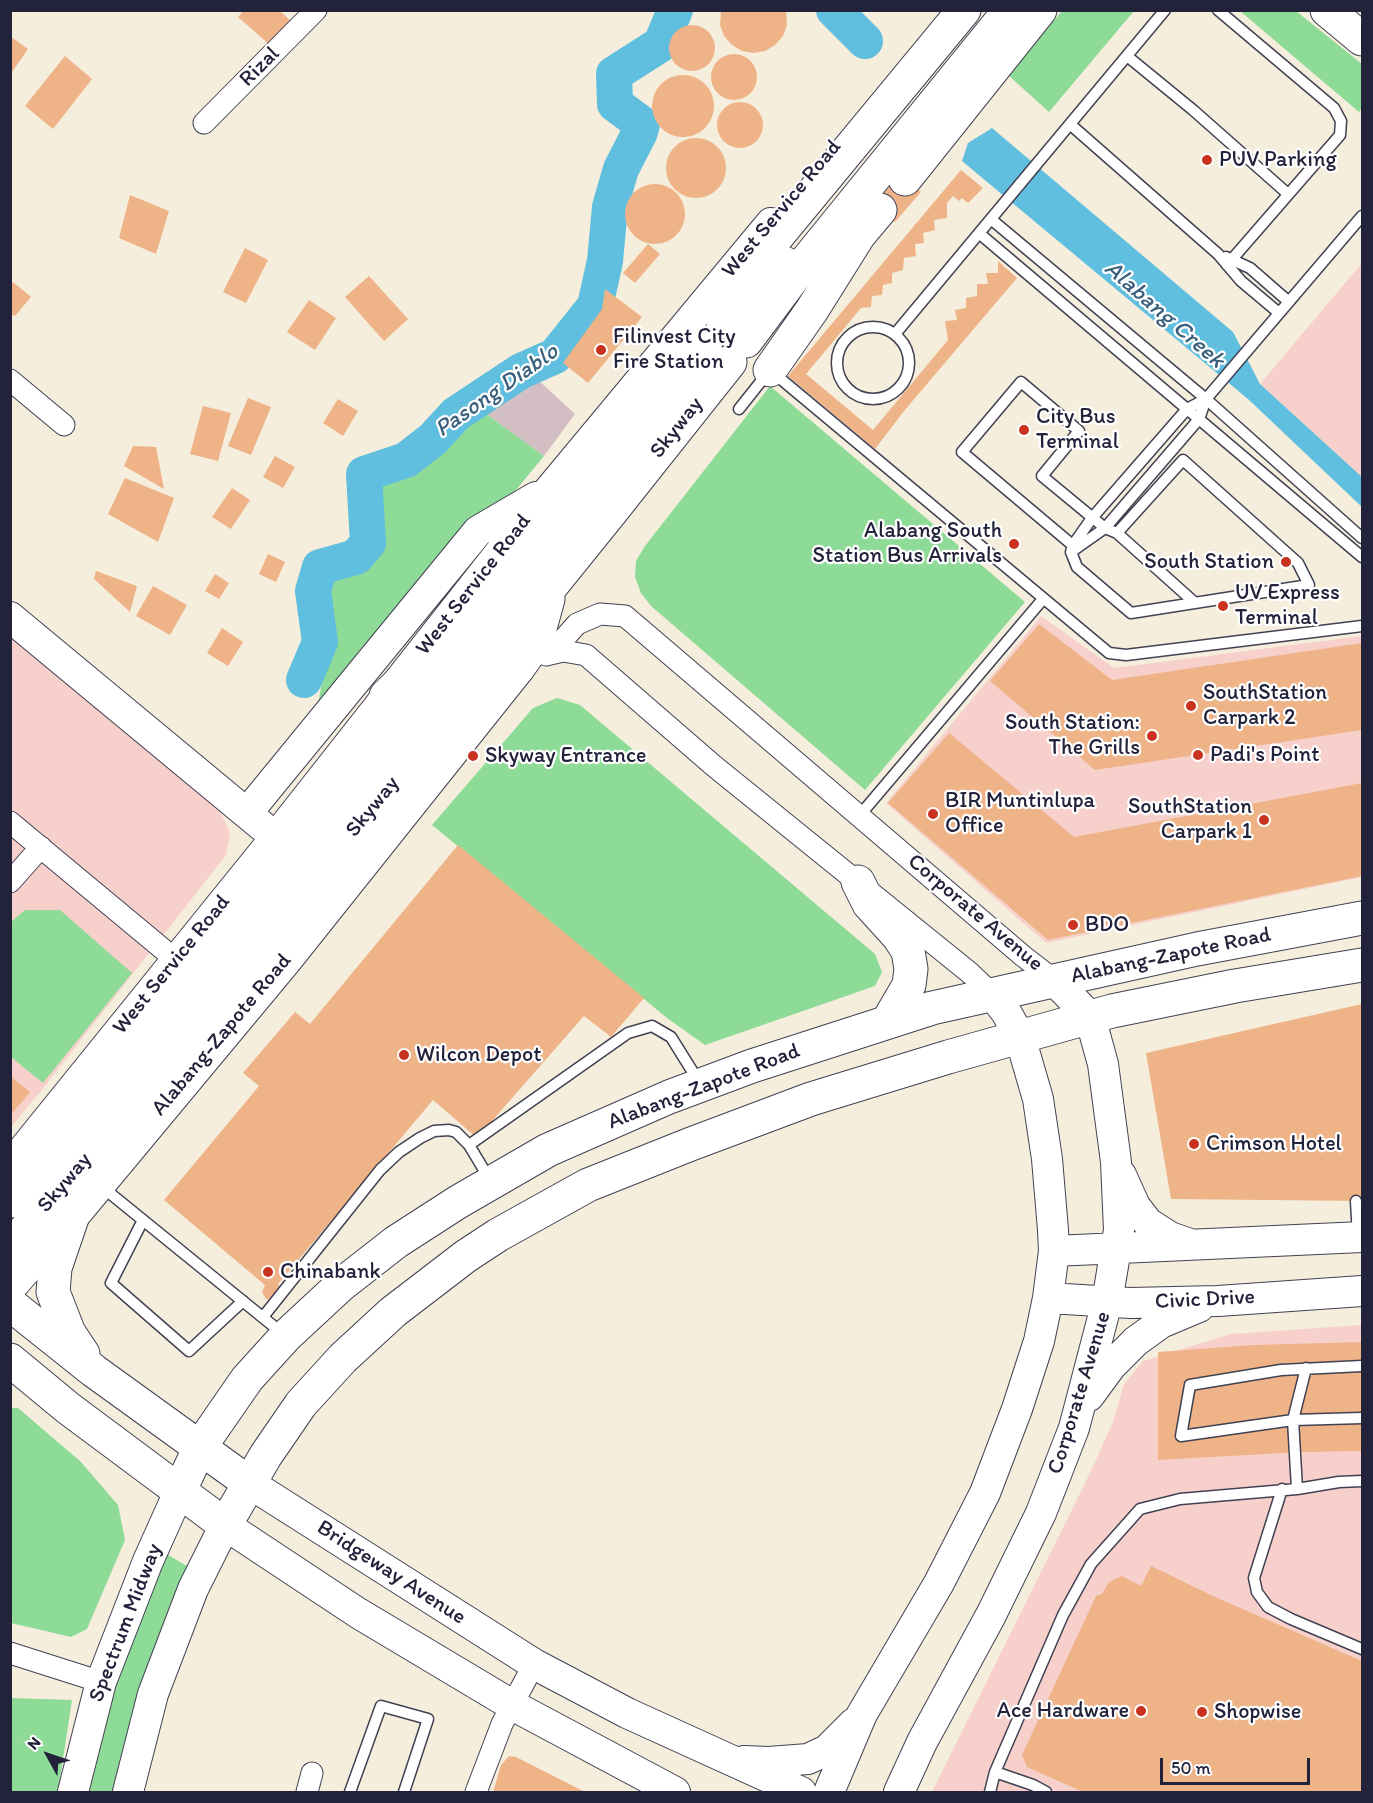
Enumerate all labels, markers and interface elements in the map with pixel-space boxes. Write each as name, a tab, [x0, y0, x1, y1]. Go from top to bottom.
street label: Rizal	[234, 41, 286, 93]
street label: West Service Road	[717, 135, 847, 283]
place label: PUV Parking	[1219, 147, 1337, 173]
marker: PUV Parking	[1200, 153, 1214, 167]
water label: Alabang Creek	[1098, 255, 1230, 375]
place label: Filinvest City Fire Station	[613, 324, 736, 376]
water label: Pasong Diablo	[430, 338, 564, 444]
marker: Filinvest City Fire Station	[594, 343, 608, 357]
street label: Skyway	[645, 392, 709, 464]
place label: City Bus Terminal	[1036, 404, 1119, 456]
marker: City Bus Terminal	[1017, 423, 1031, 437]
street label: West Service Road	[411, 509, 537, 661]
place label: Alabang South Station Bus Arrivals	[813, 518, 1002, 570]
marker: Alabang South Station Bus Arrivals	[1007, 537, 1021, 551]
place label: South Station	[1144, 549, 1274, 575]
marker: South Station	[1279, 555, 1293, 569]
place label: UV Express Terminal	[1235, 580, 1340, 632]
marker: UV Express Terminal	[1216, 599, 1230, 613]
place label: SouthStation Carpark 2	[1203, 680, 1327, 732]
marker: SouthStation Carpark 2	[1184, 699, 1198, 713]
place label: South Station: The Grills	[1005, 710, 1140, 762]
marker: South Station: The Grills	[1145, 729, 1159, 743]
place label: Padi's Point	[1210, 742, 1319, 768]
place label: Skyway Entrance	[485, 743, 646, 769]
marker: Padi's Point	[1191, 748, 1205, 762]
marker: Skyway Entrance	[466, 749, 480, 763]
street label: Skyway	[341, 771, 405, 843]
place label: BIR Muntinlupa Office	[945, 788, 1095, 840]
place label: SouthStation Carpark 1	[1128, 794, 1252, 846]
marker: BIR Muntinlupa Office	[926, 807, 940, 821]
marker: SouthStation Carpark 1	[1257, 813, 1271, 827]
street label: Corporate Avenue	[902, 849, 1048, 977]
street label: West Service Road	[108, 890, 236, 1040]
place label: BDO	[1085, 912, 1129, 938]
marker: BDO	[1066, 918, 1080, 932]
street label: Alabang-Zapote Road	[1069, 922, 1273, 990]
street label: Alabang-Zapote Road	[146, 948, 298, 1122]
street label: Alabang-Zapote Road	[604, 1038, 804, 1136]
place label: Wilcon Depot	[416, 1042, 541, 1068]
marker: Wilcon Depot	[397, 1048, 411, 1062]
place label: Crimson Hotel	[1206, 1131, 1342, 1157]
marker: Crimson Hotel	[1187, 1137, 1201, 1151]
street label: Skyway	[32, 1147, 98, 1219]
place label: Chinabank	[280, 1259, 381, 1285]
marker: Chinabank	[261, 1265, 275, 1279]
street label: Civic Drive	[1154, 1284, 1256, 1316]
street label: Corporate Avenue	[1043, 1308, 1117, 1478]
street label: Bridgeway Avenue	[311, 1515, 471, 1631]
street label: Spectrum Midway	[84, 1540, 168, 1706]
place label: Ace Hardware	[997, 1698, 1129, 1724]
place label: Shopwise	[1214, 1699, 1301, 1725]
marker: Ace Hardware	[1134, 1704, 1148, 1718]
marker: Shopwise	[1195, 1705, 1209, 1719]
north arrow	[18, 1725, 78, 1785]
text: N	[23, 1733, 45, 1753]
scale bar	[1163, 1746, 1313, 1784]
text: 50 m	[1171, 1757, 1211, 1779]

